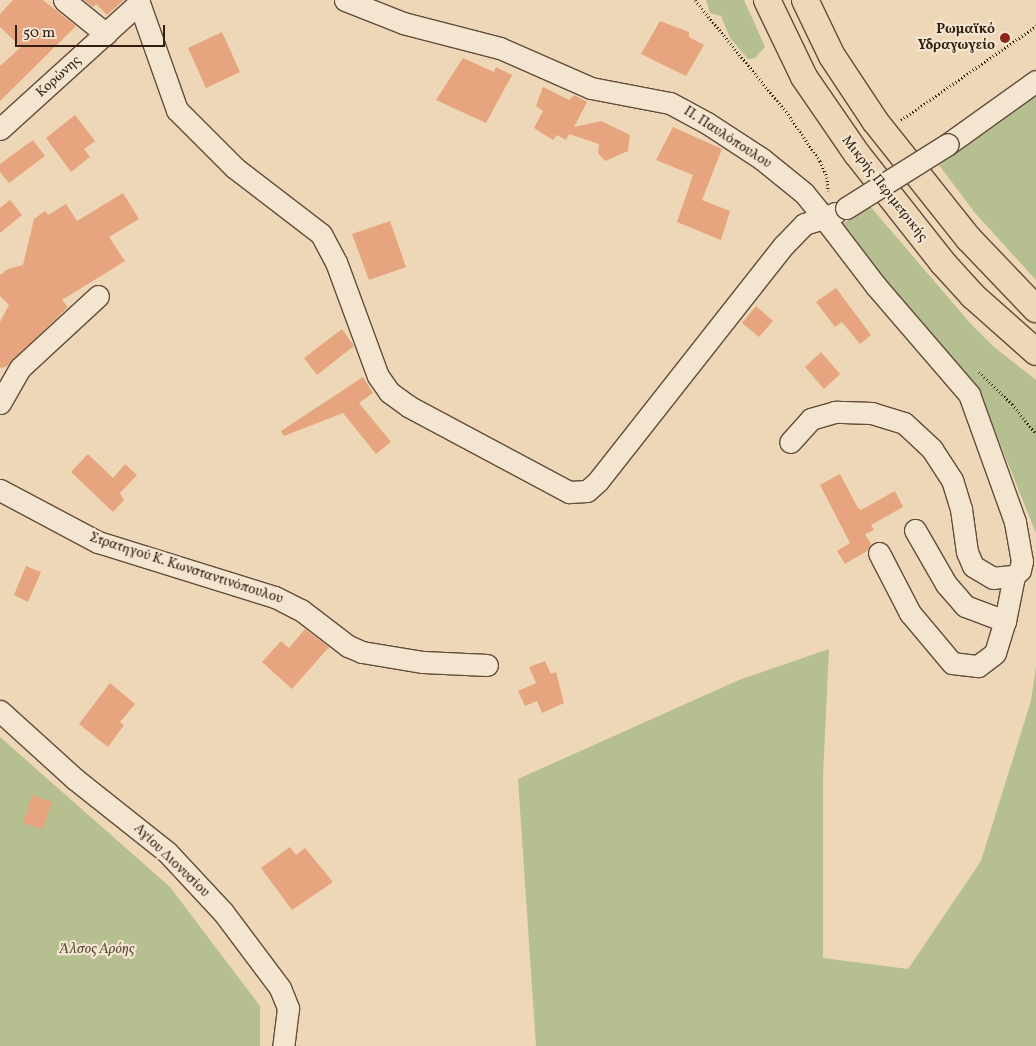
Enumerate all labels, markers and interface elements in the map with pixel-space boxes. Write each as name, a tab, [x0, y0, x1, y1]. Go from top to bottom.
scale bar	[18, 15, 168, 47]
place label: Ρωμαϊκό Υδραγωγείο	[918, 22, 995, 54]
text: 50 m	[23, 23, 55, 44]
marker: Ρωμαϊκό Υδραγωγείο	[999, 32, 1011, 44]
street label: Κορώνης	[33, 53, 85, 101]
street label: Π. Παυλόπουλου	[680, 103, 774, 173]
street label: Μικρής Περιμετρικής	[837, 133, 931, 245]
street label: Στρατηγού Κ. Κωνσταντινόπουλου	[87, 530, 285, 608]
street label: Αγίου Διονυσίου	[130, 821, 212, 901]
park label: Άλσος Αρόης	[60, 942, 134, 958]

